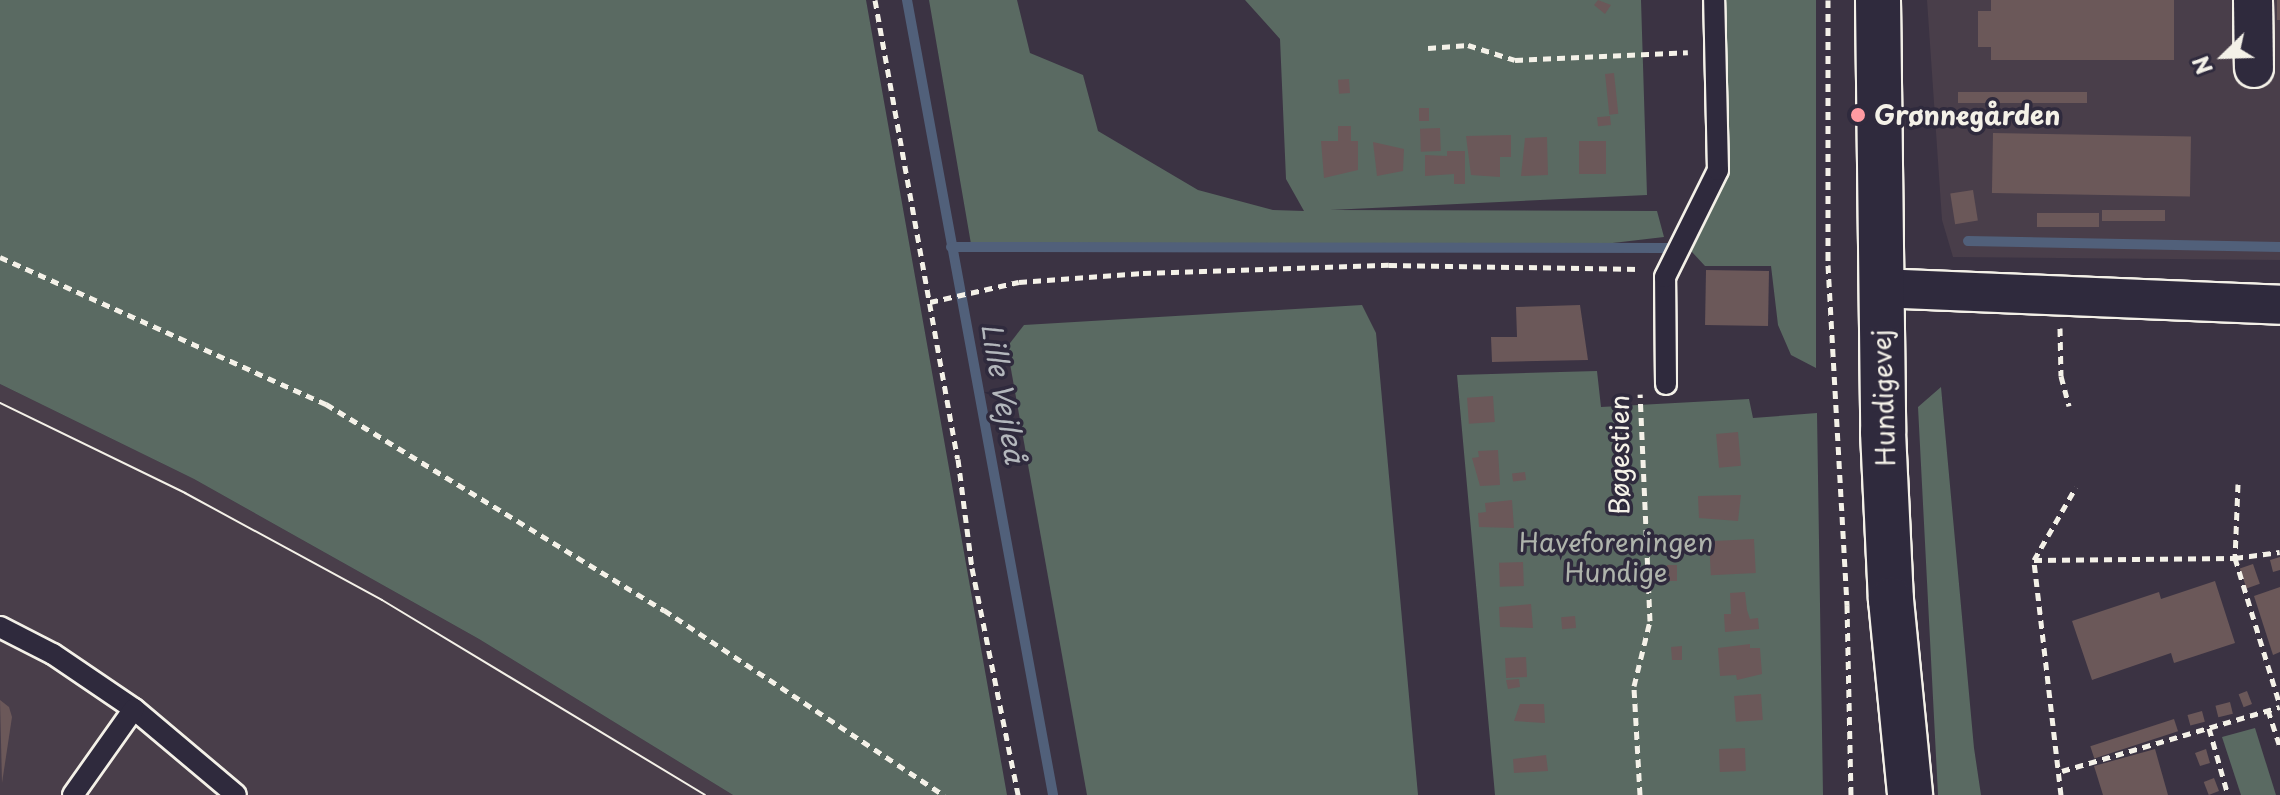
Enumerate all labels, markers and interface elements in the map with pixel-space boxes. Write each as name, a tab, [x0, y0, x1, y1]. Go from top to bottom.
north arrow	[2184, 16, 2264, 96]
text: N	[2183, 51, 2220, 80]
place label: Grønnegården	[1874, 99, 2060, 131]
marker: Grønnegården	[1849, 106, 1867, 124]
water label: Lille Vejleå	[975, 319, 1033, 467]
street label: Hundigevej	[1865, 329, 1901, 467]
street label: Bøgestien	[1603, 395, 1635, 515]
park label: Haveforeningen Hundige	[1519, 526, 1713, 588]

